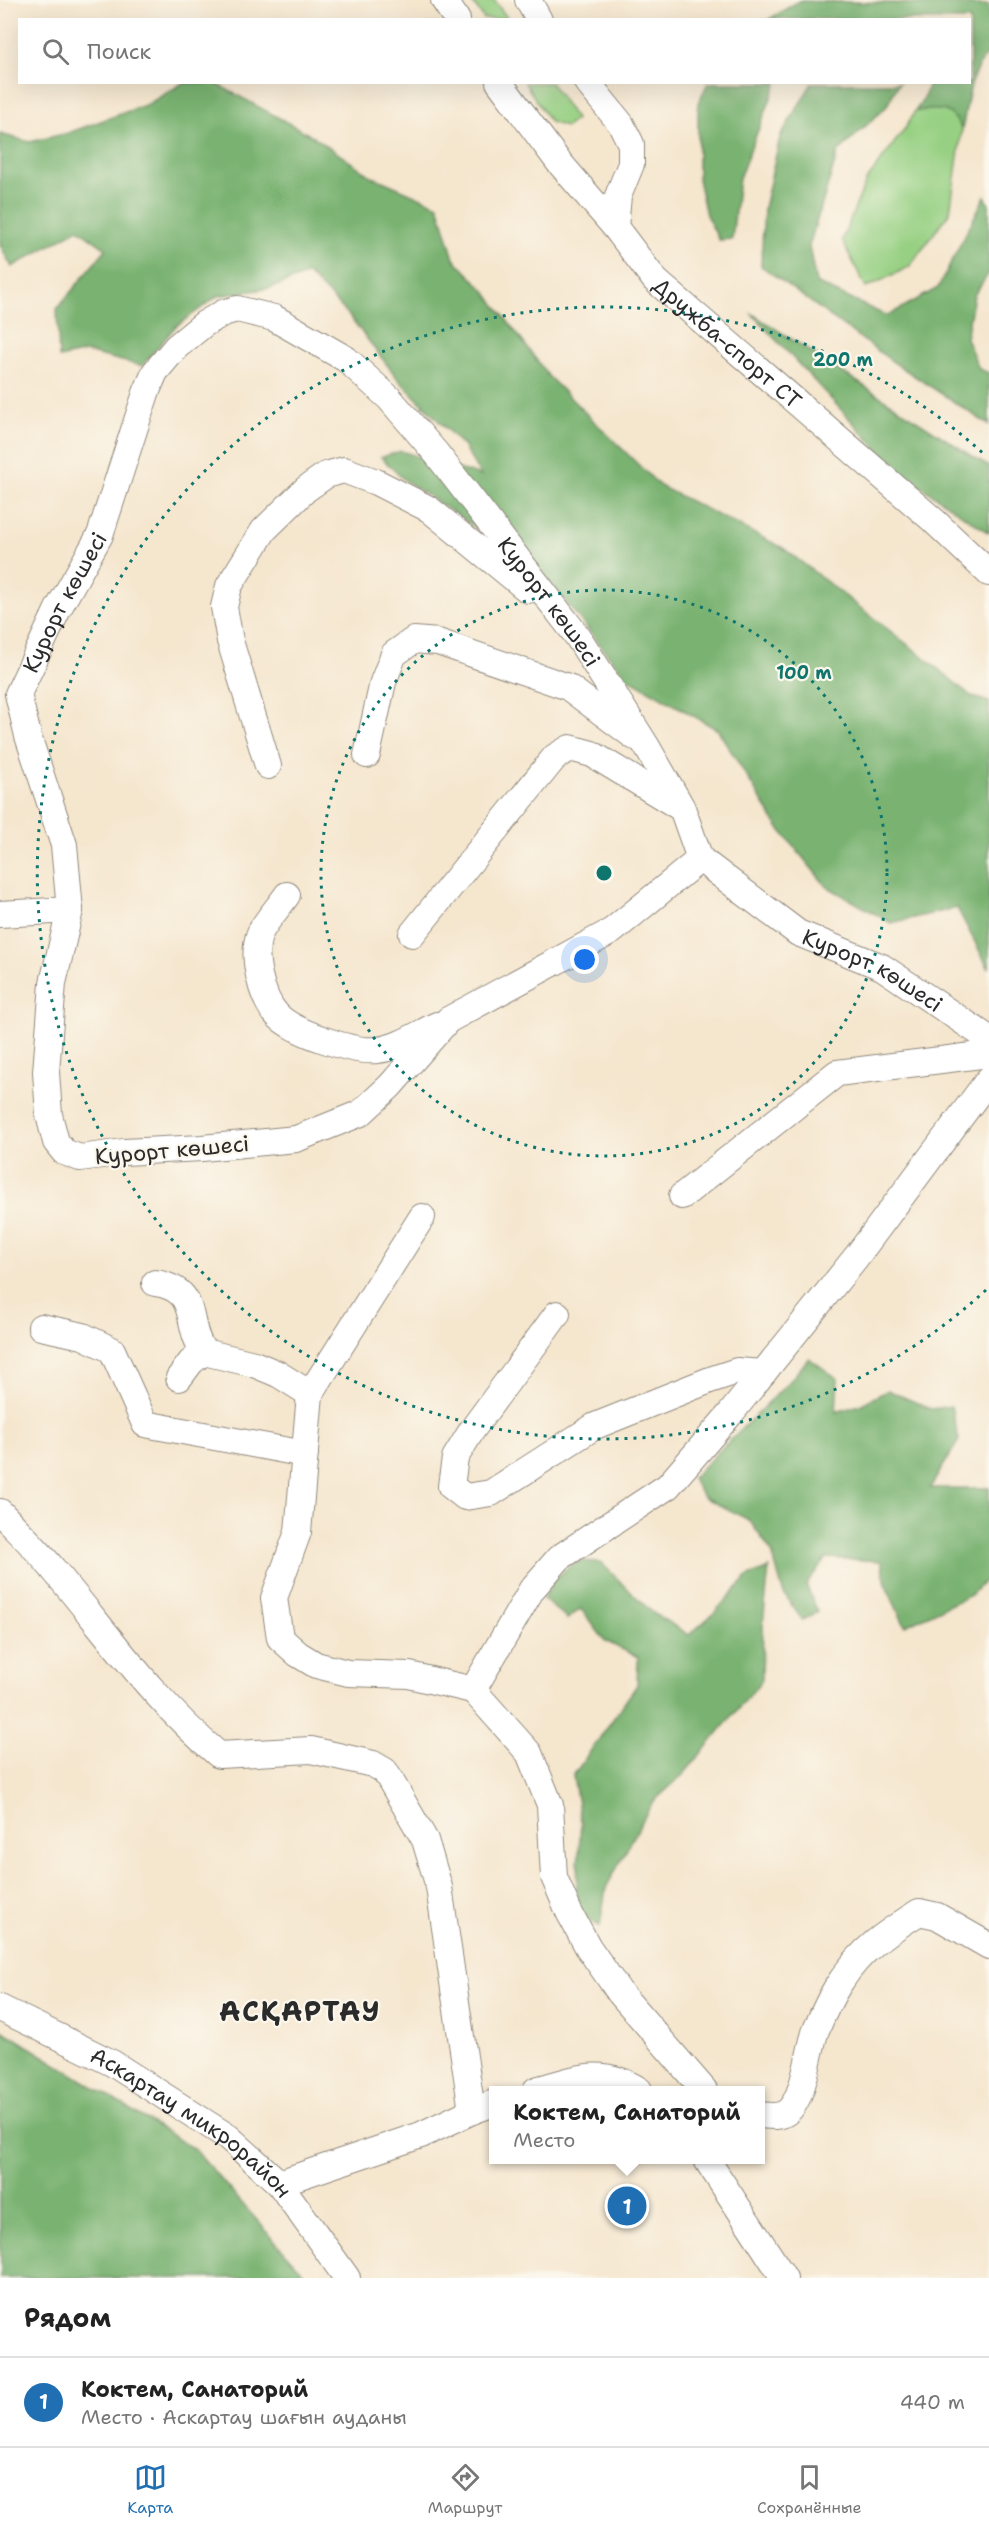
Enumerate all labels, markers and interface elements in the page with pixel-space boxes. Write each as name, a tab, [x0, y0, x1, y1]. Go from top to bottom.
search box	[18, 18, 971, 84]
icon: search	[39, 35, 72, 68]
text: Поиск	[87, 37, 151, 66]
street label: Дружба-спорт СТ	[647, 270, 808, 415]
text: 200 m	[813, 348, 874, 372]
street label: Курорт көшесі	[16, 527, 113, 677]
street label: Курорт көшесі	[491, 531, 607, 672]
text: 100 m	[776, 661, 832, 685]
centre of rings	[594, 863, 614, 883]
street label: Курорт көшесі	[798, 922, 949, 1018]
your location	[570, 945, 599, 974]
street label: Курорт көшесі	[94, 1129, 250, 1171]
district label: АСҚАРТАУ	[219, 1992, 381, 2030]
street label: Аскартау микрорайон	[86, 2040, 299, 2203]
popup	[489, 2086, 765, 2164]
text: Коктем, Санаторий	[513, 2098, 741, 2127]
text: Место	[513, 2127, 575, 2153]
pin: 1	[608, 2184, 646, 2228]
text: Рядом	[24, 2300, 111, 2335]
text: Коктем, Санаторий	[81, 2375, 308, 2404]
text: 1	[39, 2389, 48, 2415]
text: 440 m	[900, 2389, 965, 2415]
text: Место · Аскартау шағын ауданы	[81, 2404, 407, 2430]
tab: Карта	[127, 2461, 173, 2518]
tab: Маршрут	[428, 2461, 502, 2518]
tab: Сохранённые	[757, 2461, 862, 2518]

